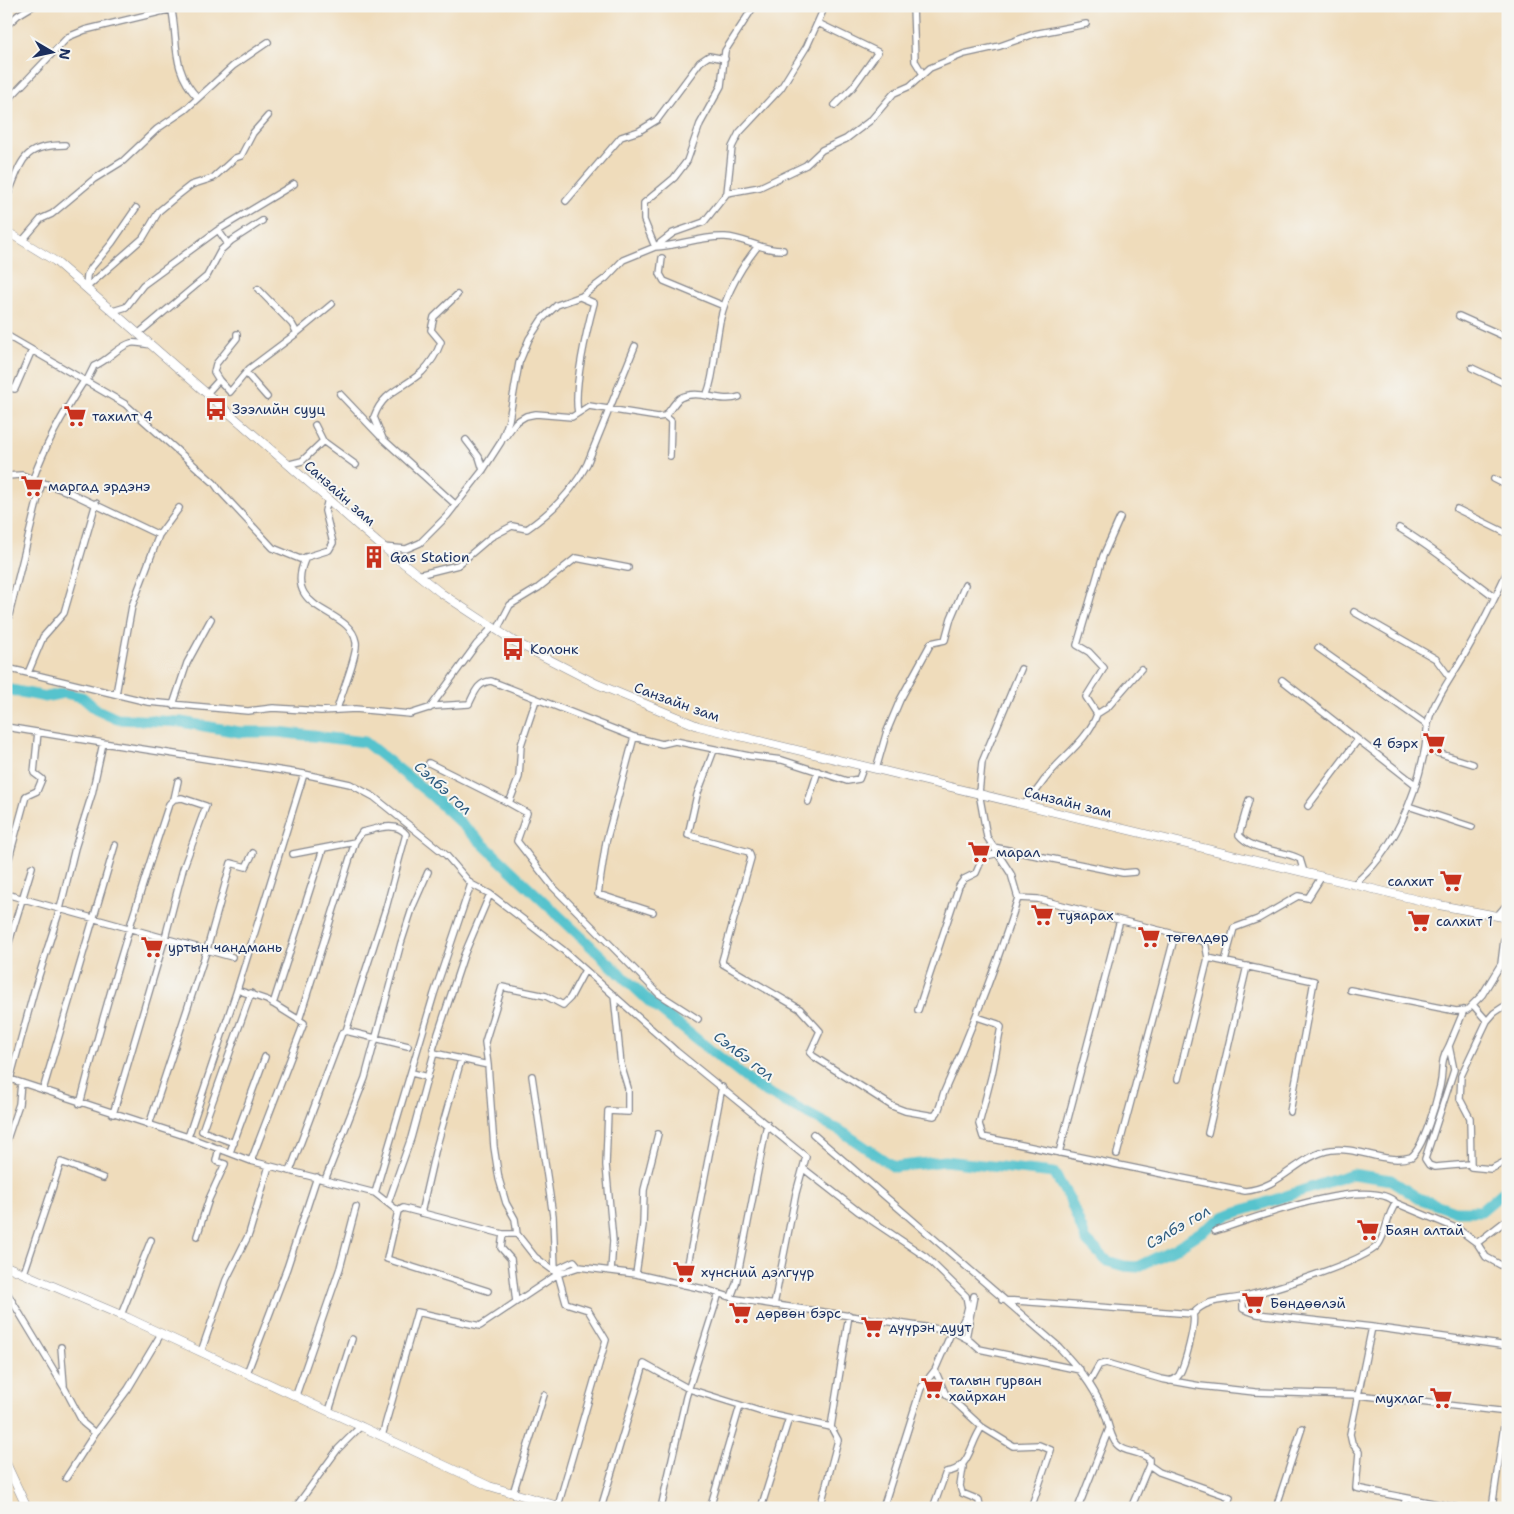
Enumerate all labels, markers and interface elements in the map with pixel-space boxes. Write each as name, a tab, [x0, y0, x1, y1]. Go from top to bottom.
north arrow	[28, 28, 78, 78]
text: N	[55, 47, 75, 61]
bus stop icon: Зээлийн сууц	[203, 396, 229, 422]
place label: Зээлийн сууц	[232, 400, 326, 418]
supermarket icon: тахилт 4	[62, 403, 88, 429]
place label: тахилт 4	[92, 407, 153, 425]
street label: Санзайн зам	[301, 456, 379, 530]
supermarket icon: маргад эрдэнэ	[19, 473, 45, 499]
place label: маргад эрдэнэ	[48, 477, 150, 495]
building icon: Gas Station	[361, 544, 387, 570]
place label: Gas Station	[390, 548, 470, 566]
bus stop icon: Колонк	[500, 636, 526, 662]
place label: Колонк	[530, 640, 579, 658]
street label: Санзайн зам	[632, 678, 722, 726]
supermarket icon: 4 бэрх	[1421, 730, 1447, 756]
place label: 4 бэрх	[1372, 734, 1418, 752]
water label: Сэлбэ гол	[410, 757, 476, 819]
street label: Санзайн зам	[1022, 782, 1114, 822]
supermarket icon: марал	[966, 839, 992, 865]
place label: марал	[996, 843, 1040, 861]
supermarket icon: салхит	[1438, 868, 1464, 894]
place label: салхит	[1387, 872, 1435, 890]
supermarket icon: туяарах	[1029, 902, 1055, 928]
place label: туяарах	[1058, 906, 1114, 924]
supermarket icon: салхит 1	[1406, 908, 1432, 934]
place label: салхит 1	[1436, 912, 1493, 930]
supermarket icon: төгөлдөр	[1136, 924, 1162, 950]
place label: төгөлдөр	[1166, 928, 1229, 946]
supermarket icon: уртын чандмань	[139, 934, 165, 960]
place label: уртын чандмань	[168, 938, 282, 956]
water label: Сэлбэ гол	[709, 1027, 779, 1085]
water label: Сэлбэ гол	[1142, 1200, 1214, 1254]
supermarket icon: Баян алтай	[1355, 1217, 1381, 1243]
place label: Баян алтай	[1385, 1221, 1464, 1239]
supermarket icon: хүнсний дэлгүүр	[671, 1259, 697, 1285]
place label: хүнсний дэлгүүр	[701, 1263, 815, 1281]
supermarket icon: Бөндөөлэй	[1240, 1290, 1266, 1316]
place label: Бөндөөлэй	[1270, 1294, 1346, 1312]
supermarket icon: дөрвөн бэрс	[727, 1300, 753, 1326]
place label: дөрвөн бэрс	[756, 1304, 841, 1322]
supermarket icon: дүүрэн дуут	[859, 1314, 885, 1340]
place label: дүүрэн дуут	[889, 1318, 972, 1336]
place label: талын гурван хайрхан	[949, 1371, 1042, 1405]
supermarket icon: талын гурван хайрхан	[919, 1375, 945, 1401]
supermarket icon: мухлаг	[1428, 1385, 1454, 1411]
place label: мухлаг	[1375, 1389, 1425, 1407]

